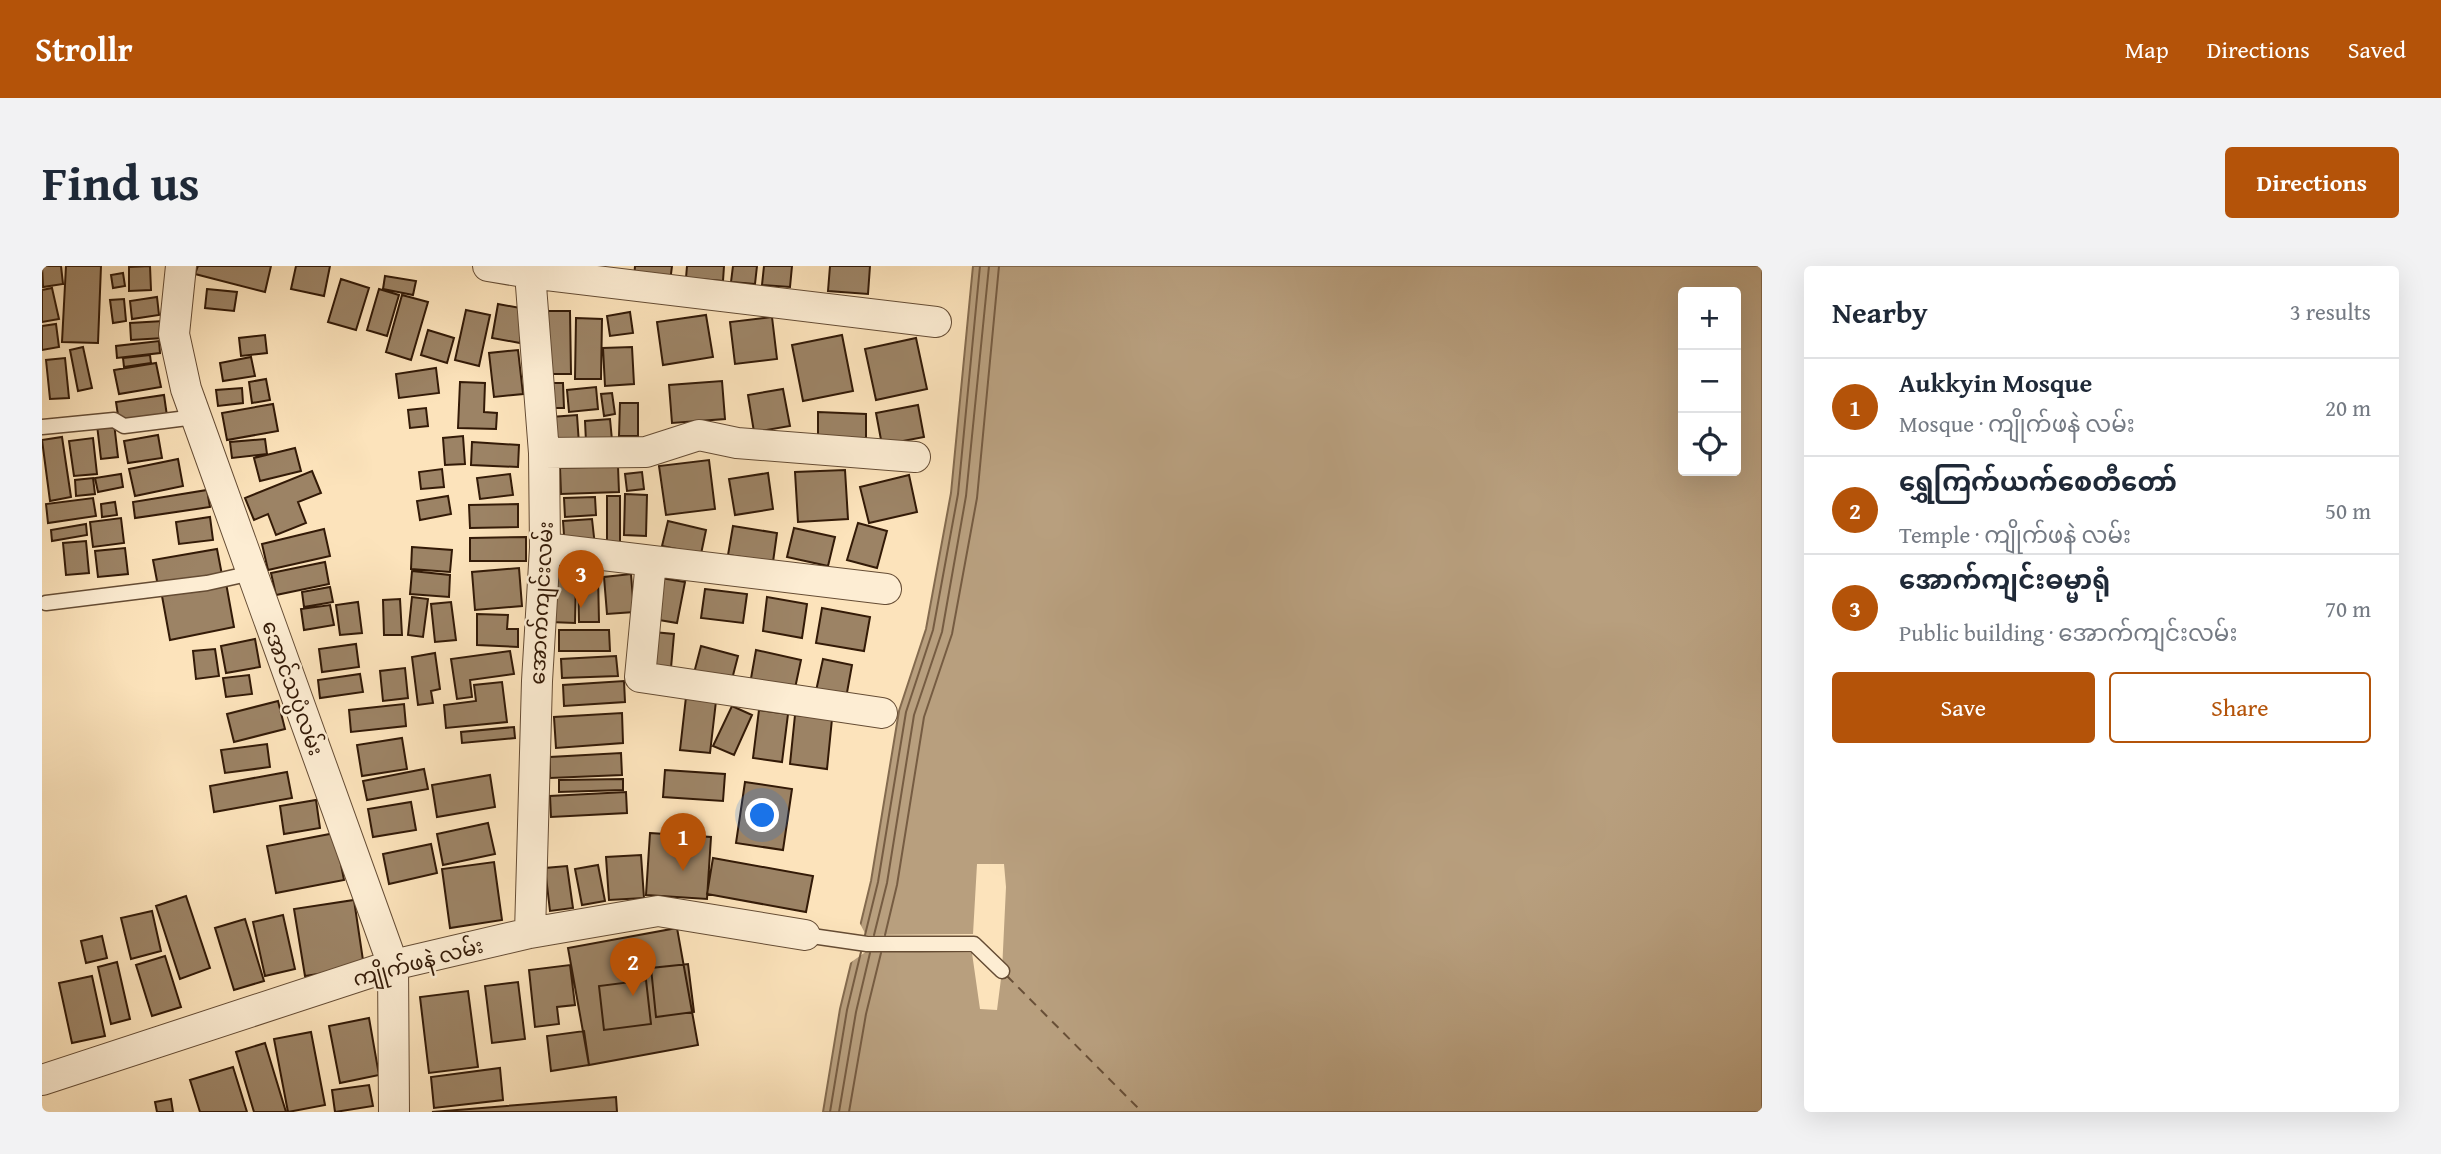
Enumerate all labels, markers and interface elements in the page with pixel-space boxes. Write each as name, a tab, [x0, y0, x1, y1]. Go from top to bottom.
text: Strollr	[35, 25, 133, 73]
text: Map	[2125, 32, 2169, 67]
text: Directions	[2207, 32, 2310, 67]
text: Saved	[2348, 32, 2406, 67]
text: Find us	[42, 146, 200, 218]
button: Directions	[2225, 147, 2399, 218]
map controls	[1678, 287, 1741, 476]
button: +	[1678, 287, 1741, 350]
text: Nearby	[1832, 290, 1928, 334]
text: 3 results	[2290, 295, 2371, 328]
button: −	[1678, 350, 1741, 413]
text: Aukkyin Mosque	[1899, 363, 2092, 402]
text: 1	[1849, 391, 1861, 424]
text: 20 m	[2325, 391, 2371, 424]
text: Mosque · ကျိုက်ဖနဲ လမ်း	[1899, 407, 2135, 440]
button: locate	[1678, 413, 1741, 476]
text: ရွှေကြက်ယက်စေတီတော်	[1899, 462, 2177, 501]
text: 2	[1849, 494, 1861, 527]
text: 50 m	[2325, 494, 2371, 527]
text: Temple · ကျိုက်ဖနဲ လမ်း	[1899, 518, 2131, 551]
street label: အောက်ကျင်းလမ်း	[521, 521, 564, 686]
pin: 3	[558, 550, 604, 608]
text: အောက်ကျင်းဓမ္မာရုံ	[1899, 560, 2110, 599]
text: 3	[1849, 592, 1861, 625]
text: 70 m	[2325, 592, 2371, 625]
street label: အောင်သပ္ပံလမ်း	[252, 616, 332, 761]
text: Public building · အောက်ကျင်းလမ်း	[1899, 616, 2237, 649]
button: Save	[1832, 672, 2095, 743]
button: Share	[2109, 672, 2371, 743]
your location	[745, 798, 779, 832]
pin: 1	[660, 813, 706, 871]
street label: ကျိုက်ဖနဲ လမ်း	[349, 930, 487, 997]
pin: 2	[610, 938, 656, 996]

